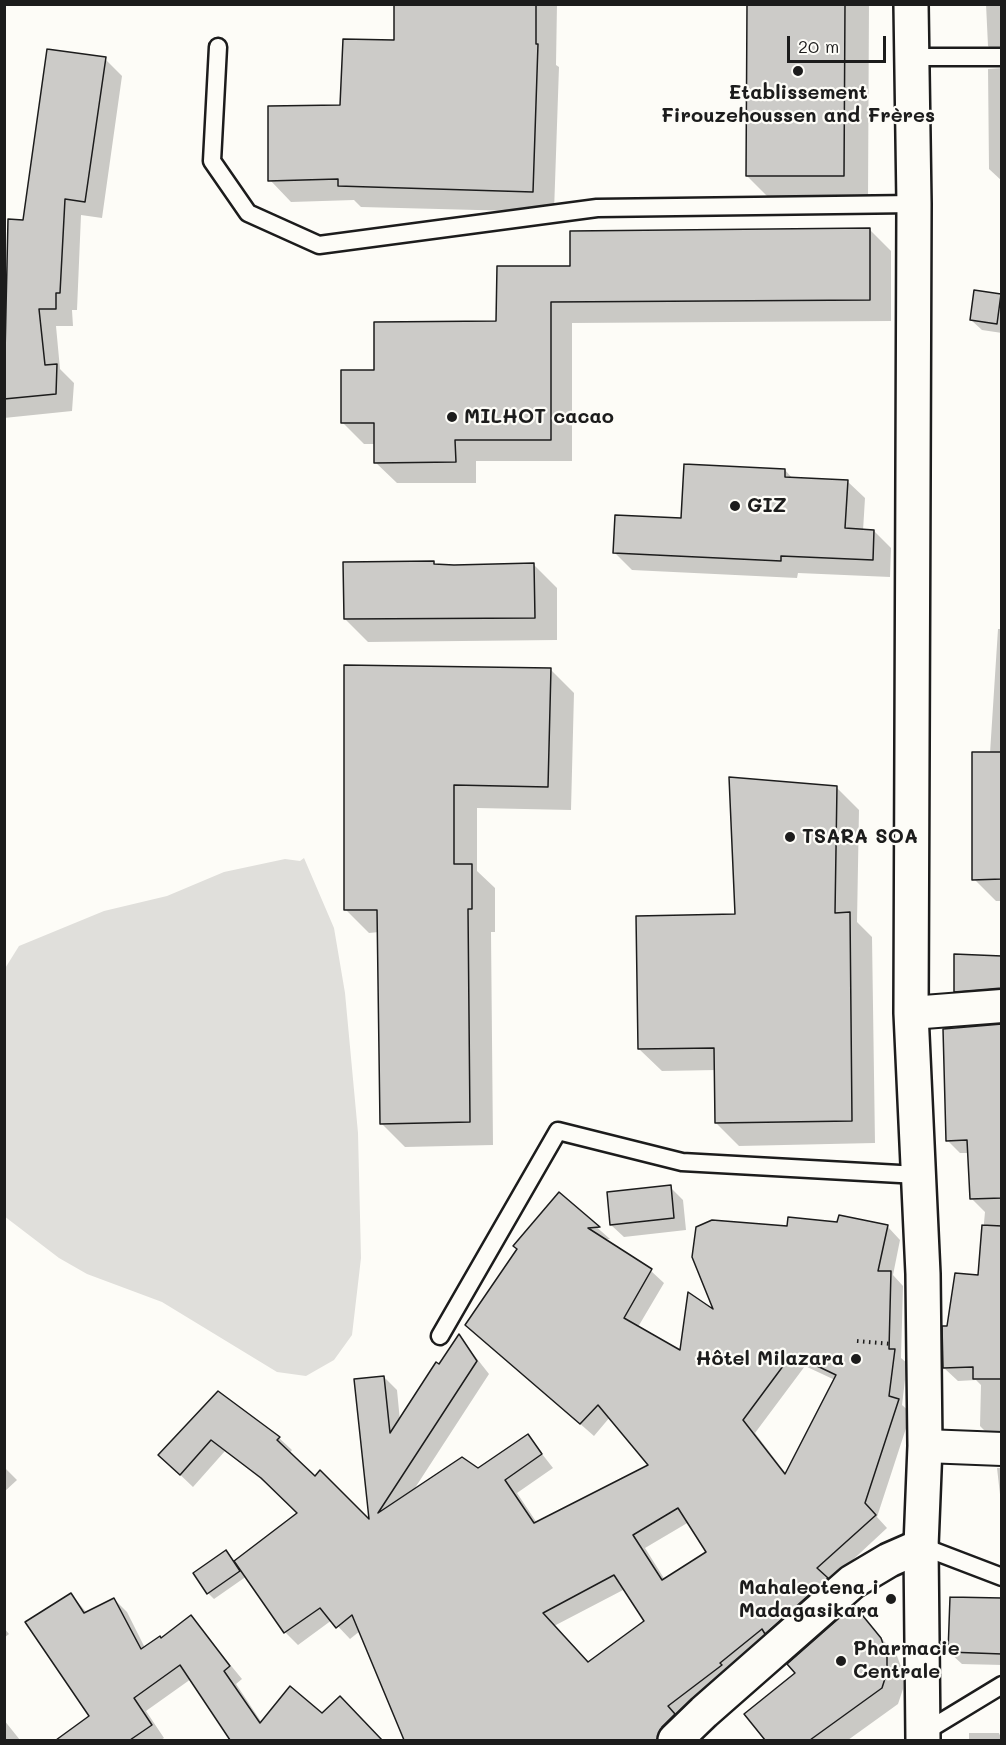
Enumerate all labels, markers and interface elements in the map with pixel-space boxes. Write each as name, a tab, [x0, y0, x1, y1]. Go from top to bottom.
scale bar	[790, 24, 889, 62]
text: 20 m	[798, 34, 839, 58]
marker: Etablissement Firouzehoussen and Frères	[791, 64, 805, 78]
place label: Etablissement Firouzehoussen and Frères	[661, 81, 935, 128]
place label: MILHOT cacao	[464, 405, 614, 429]
marker: MILHOT cacao	[445, 410, 459, 424]
place label: GIZ	[747, 494, 787, 518]
marker: GIZ	[728, 499, 742, 513]
place label: TSARA SOA	[802, 825, 918, 849]
marker: TSARA SOA	[783, 830, 797, 844]
place label: Hôtel Milazara	[695, 1347, 844, 1371]
marker: Hôtel Milazara	[849, 1352, 863, 1366]
place label: Mahaleotena i Madagasikara	[739, 1576, 879, 1623]
marker: Mahaleotena i Madagasikara	[884, 1592, 898, 1606]
place label: Pharmacie Centrale	[853, 1637, 960, 1684]
marker: Pharmacie Centrale	[834, 1654, 848, 1668]

